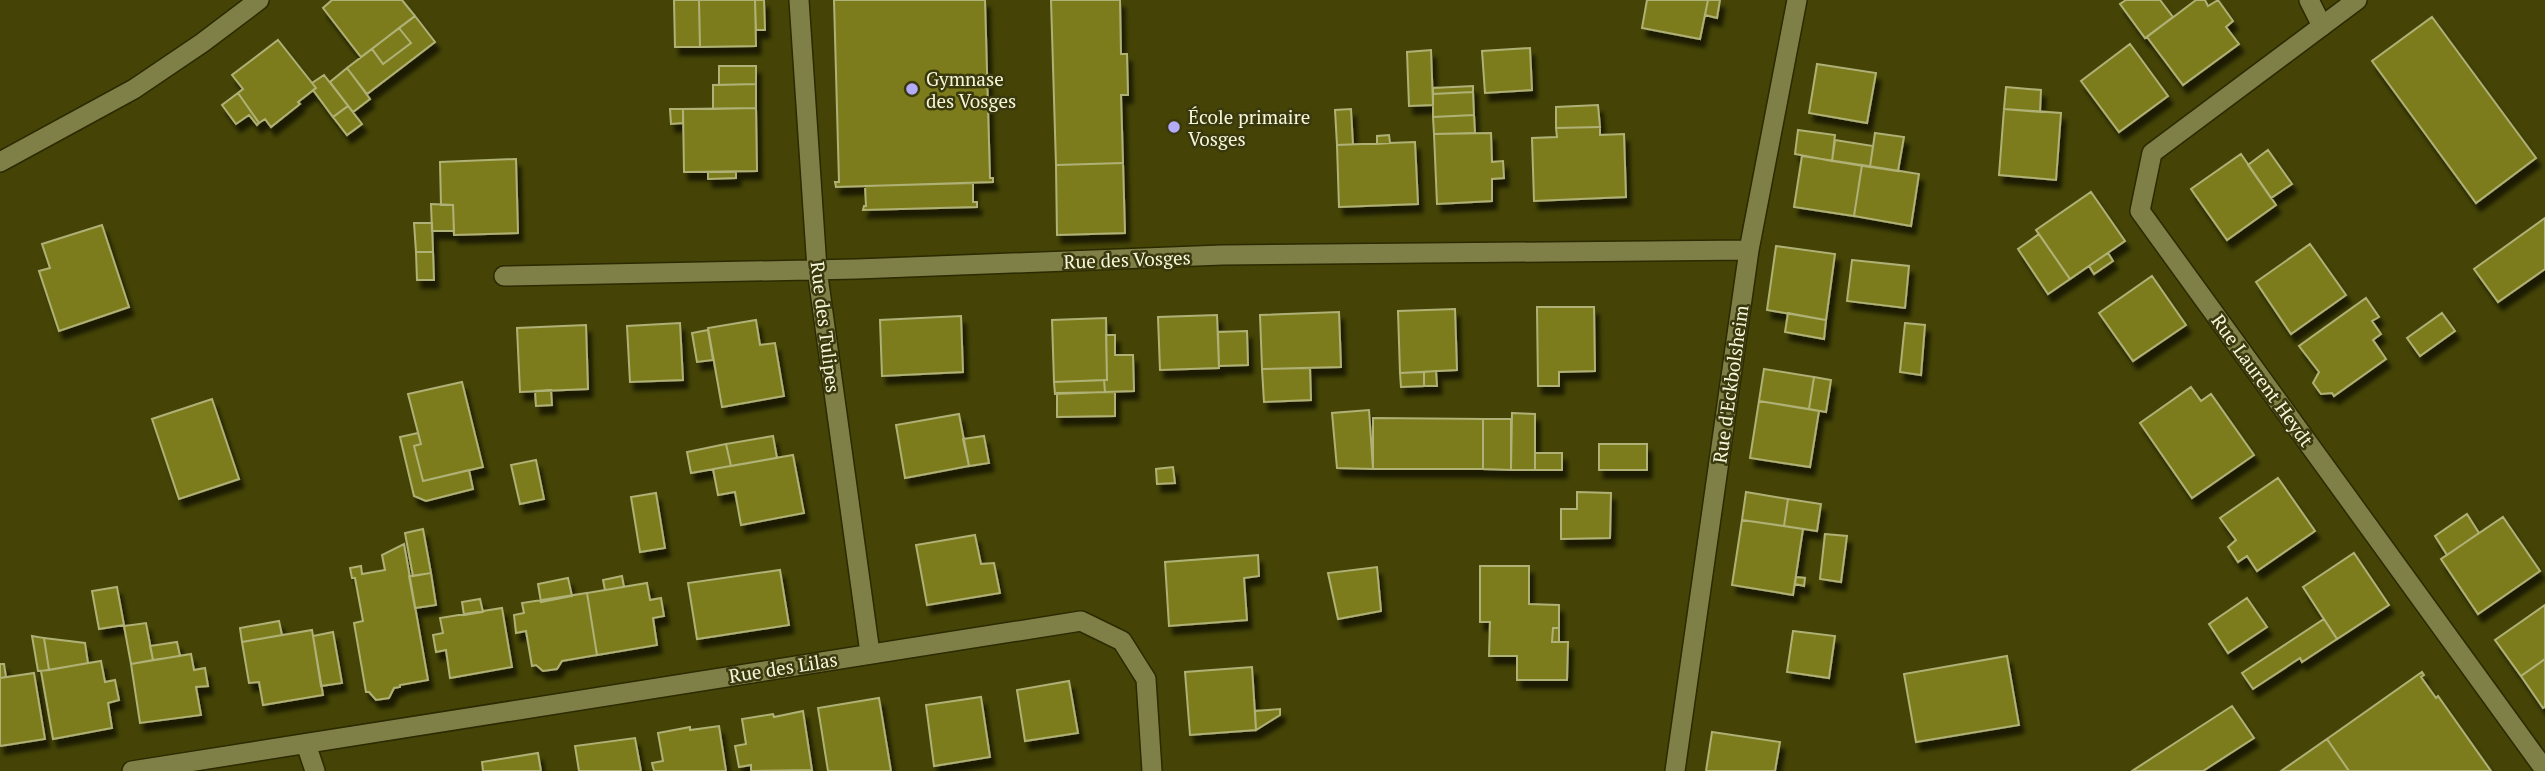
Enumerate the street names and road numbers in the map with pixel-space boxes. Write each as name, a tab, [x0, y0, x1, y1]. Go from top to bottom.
street label: Rue des Vosges	[1063, 244, 1191, 274]
street label: Rue des Tulipes	[806, 260, 846, 394]
street label: Rue d'Eckbolsheim	[1707, 303, 1754, 465]
street label: Rue Laurent Heydt	[2206, 309, 2320, 451]
street label: Rue des Lilas	[727, 646, 839, 688]

